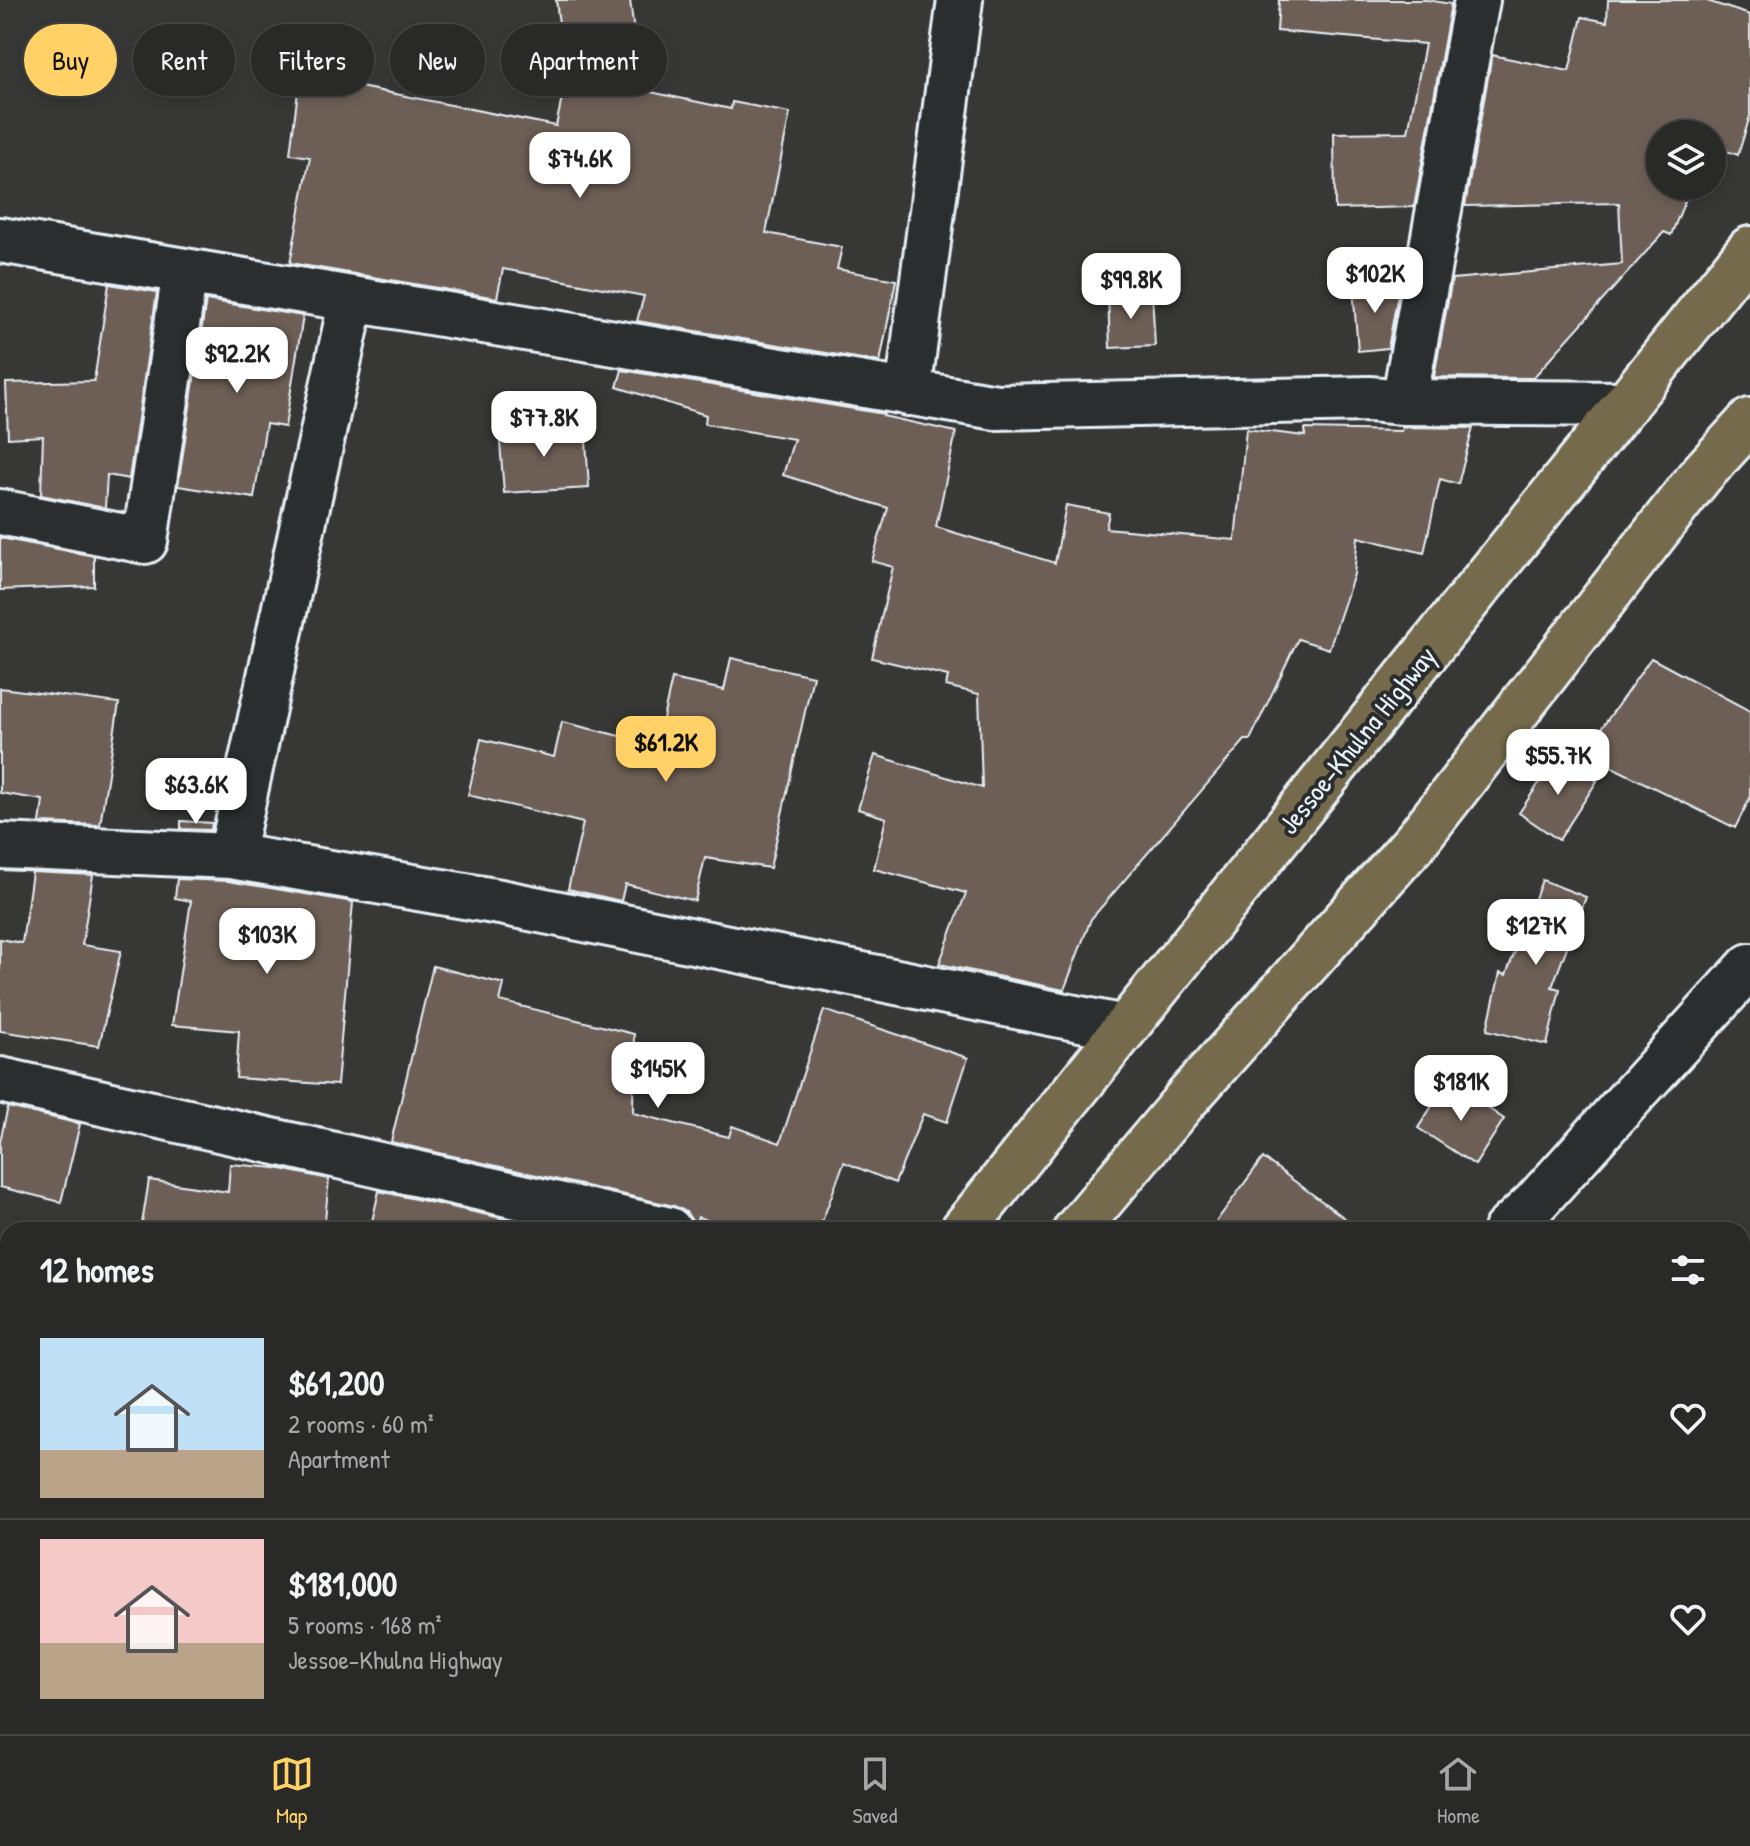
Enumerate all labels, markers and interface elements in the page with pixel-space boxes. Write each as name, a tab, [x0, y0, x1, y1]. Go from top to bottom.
chip: Buy	[24, 24, 117, 96]
chip: Rent	[133, 24, 235, 96]
chip: Filters	[251, 24, 374, 96]
chip: New	[390, 24, 485, 96]
chip: Apartment	[501, 24, 667, 96]
map controls	[1646, 120, 1726, 200]
button: layers	[1646, 120, 1726, 200]
pin: $74.6K	[515, 132, 645, 200]
text: $74.6K	[547, 140, 613, 175]
pin: $102K	[1319, 247, 1431, 315]
pin: $99.8K	[1066, 253, 1196, 321]
text: $102K	[1345, 255, 1405, 290]
text: $99.8K	[1100, 261, 1162, 296]
pin: $92.2K	[172, 327, 302, 395]
text: $92.2K	[204, 335, 270, 370]
pin: $77.8K	[479, 391, 609, 459]
text: $77.8K	[509, 399, 579, 434]
street label: Jessoe-Khulna Highway	[1269, 638, 1445, 842]
pin: $61.2K	[601, 716, 731, 784]
text: $61.2K	[634, 724, 698, 759]
pin: $55.7K	[1493, 729, 1623, 797]
text: $55.7K	[1524, 737, 1592, 772]
pin: $63.6K	[131, 758, 261, 826]
text: $63.6K	[164, 766, 228, 801]
pin: $127K	[1480, 899, 1592, 967]
text: $127K	[1505, 907, 1567, 942]
pin: $103K	[211, 908, 323, 976]
text: $103K	[237, 916, 297, 951]
pin: $145K	[602, 1042, 714, 1110]
text: $145K	[630, 1050, 686, 1085]
pin: $181K	[1405, 1055, 1517, 1123]
text: $181K	[1433, 1063, 1489, 1098]
text: 12 homes	[40, 1247, 154, 1293]
icon: filters	[1666, 1248, 1710, 1292]
text: $61,200	[288, 1360, 384, 1406]
icon: home	[104, 1370, 200, 1466]
icon: heart	[1666, 1396, 1710, 1440]
text: 2 rooms · 60 m²	[288, 1406, 434, 1441]
text: Apartment	[288, 1441, 390, 1476]
text: $181,000	[288, 1561, 397, 1607]
icon: home	[104, 1571, 200, 1667]
icon: heart	[1666, 1597, 1710, 1641]
text: 5 rooms · 168 m²	[288, 1607, 442, 1642]
text: Jessoe-Khulna Highway	[288, 1642, 503, 1677]
tab: Map	[270, 1752, 314, 1830]
tab: Saved	[853, 1752, 897, 1830]
tab: Home	[1436, 1752, 1480, 1830]

